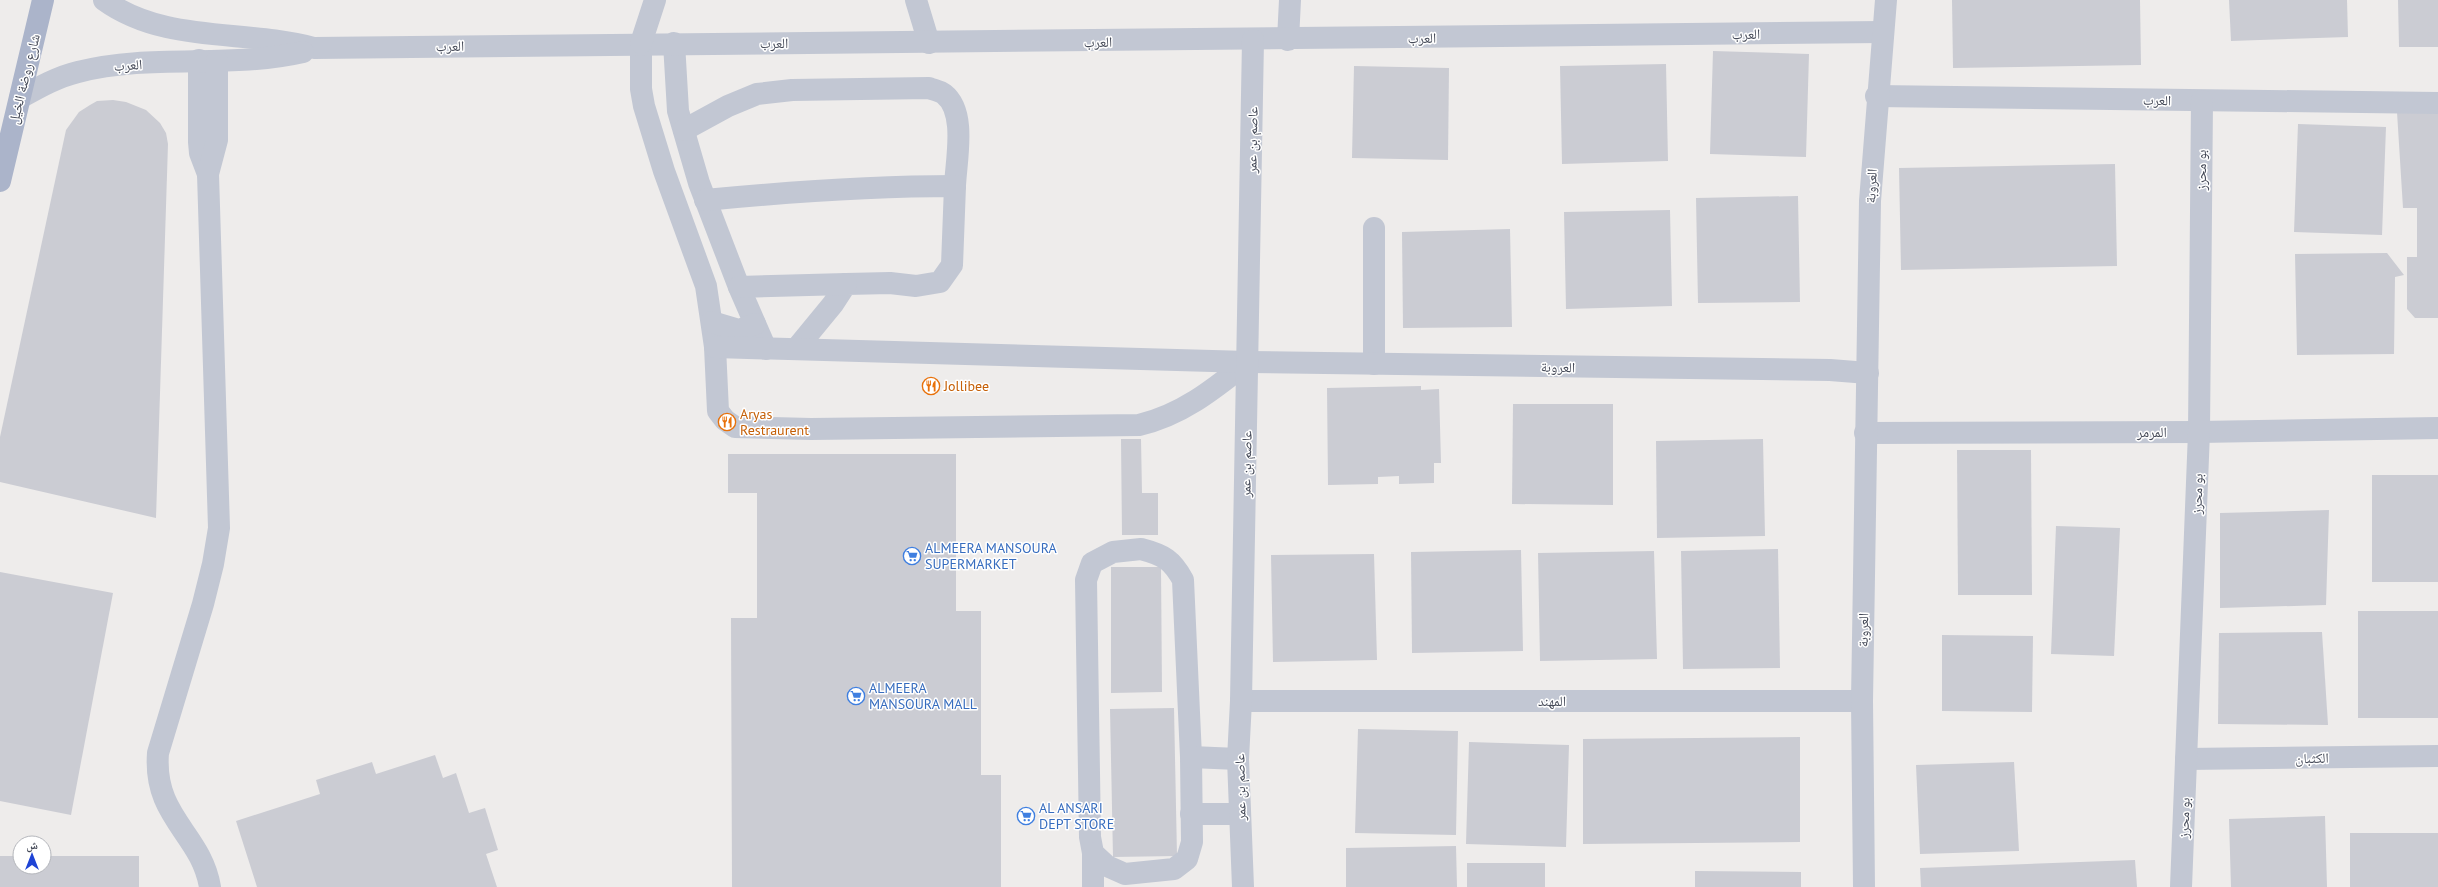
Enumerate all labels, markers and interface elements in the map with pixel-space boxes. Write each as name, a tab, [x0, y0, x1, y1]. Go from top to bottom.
street label: العرب	[1732, 25, 1760, 43]
street label: العرب	[1408, 29, 1436, 47]
street label: شارع روضة الخيل	[4, 32, 45, 126]
street label: العرب	[1084, 33, 1112, 51]
street label: العرب	[760, 34, 788, 52]
street label: العرب	[436, 37, 464, 55]
street label: العرب	[113, 55, 143, 75]
street label: العرب	[2143, 91, 2171, 109]
street label: عاصم بن عمر	[1242, 106, 1263, 175]
street label: بو محرز	[2192, 149, 2210, 191]
street label: العروبة	[1861, 168, 1881, 204]
street label: العروبة	[1541, 358, 1575, 376]
restaurant icon: Jollibee	[921, 376, 941, 396]
place label: Jollibee	[943, 377, 989, 395]
place label: Aryas Restraurent	[740, 405, 809, 439]
restaurant icon: Aryas Restraurent	[717, 412, 737, 432]
street label: المرمر	[2136, 423, 2167, 441]
street label: عاصم بن عمر	[1236, 430, 1257, 499]
street label: بو محرز	[2187, 473, 2207, 516]
place label: ALMEERA MANSOURA SUPERMARKET	[925, 539, 1058, 573]
supermarket icon: ALMEERA MANSOURA SUPERMARKET	[902, 546, 922, 566]
street label: العروبة	[1854, 613, 1872, 647]
place label: ALMEERA MANSOURA MALL	[869, 679, 977, 713]
supermarket icon: ALMEERA MANSOURA MALL	[846, 686, 866, 706]
street label: المهند	[1538, 692, 1566, 710]
street label: الكثبان	[2295, 749, 2329, 767]
street label: عاصم بن عمر	[1230, 753, 1251, 822]
street label: بو محرز	[2174, 797, 2194, 840]
place label: AL ANSARI DEPT STORE	[1039, 799, 1114, 833]
supermarket icon: AL ANSARI DEPT STORE	[1016, 806, 1036, 826]
north arrow	[12, 835, 52, 875]
text: ش	[26, 838, 38, 853]

